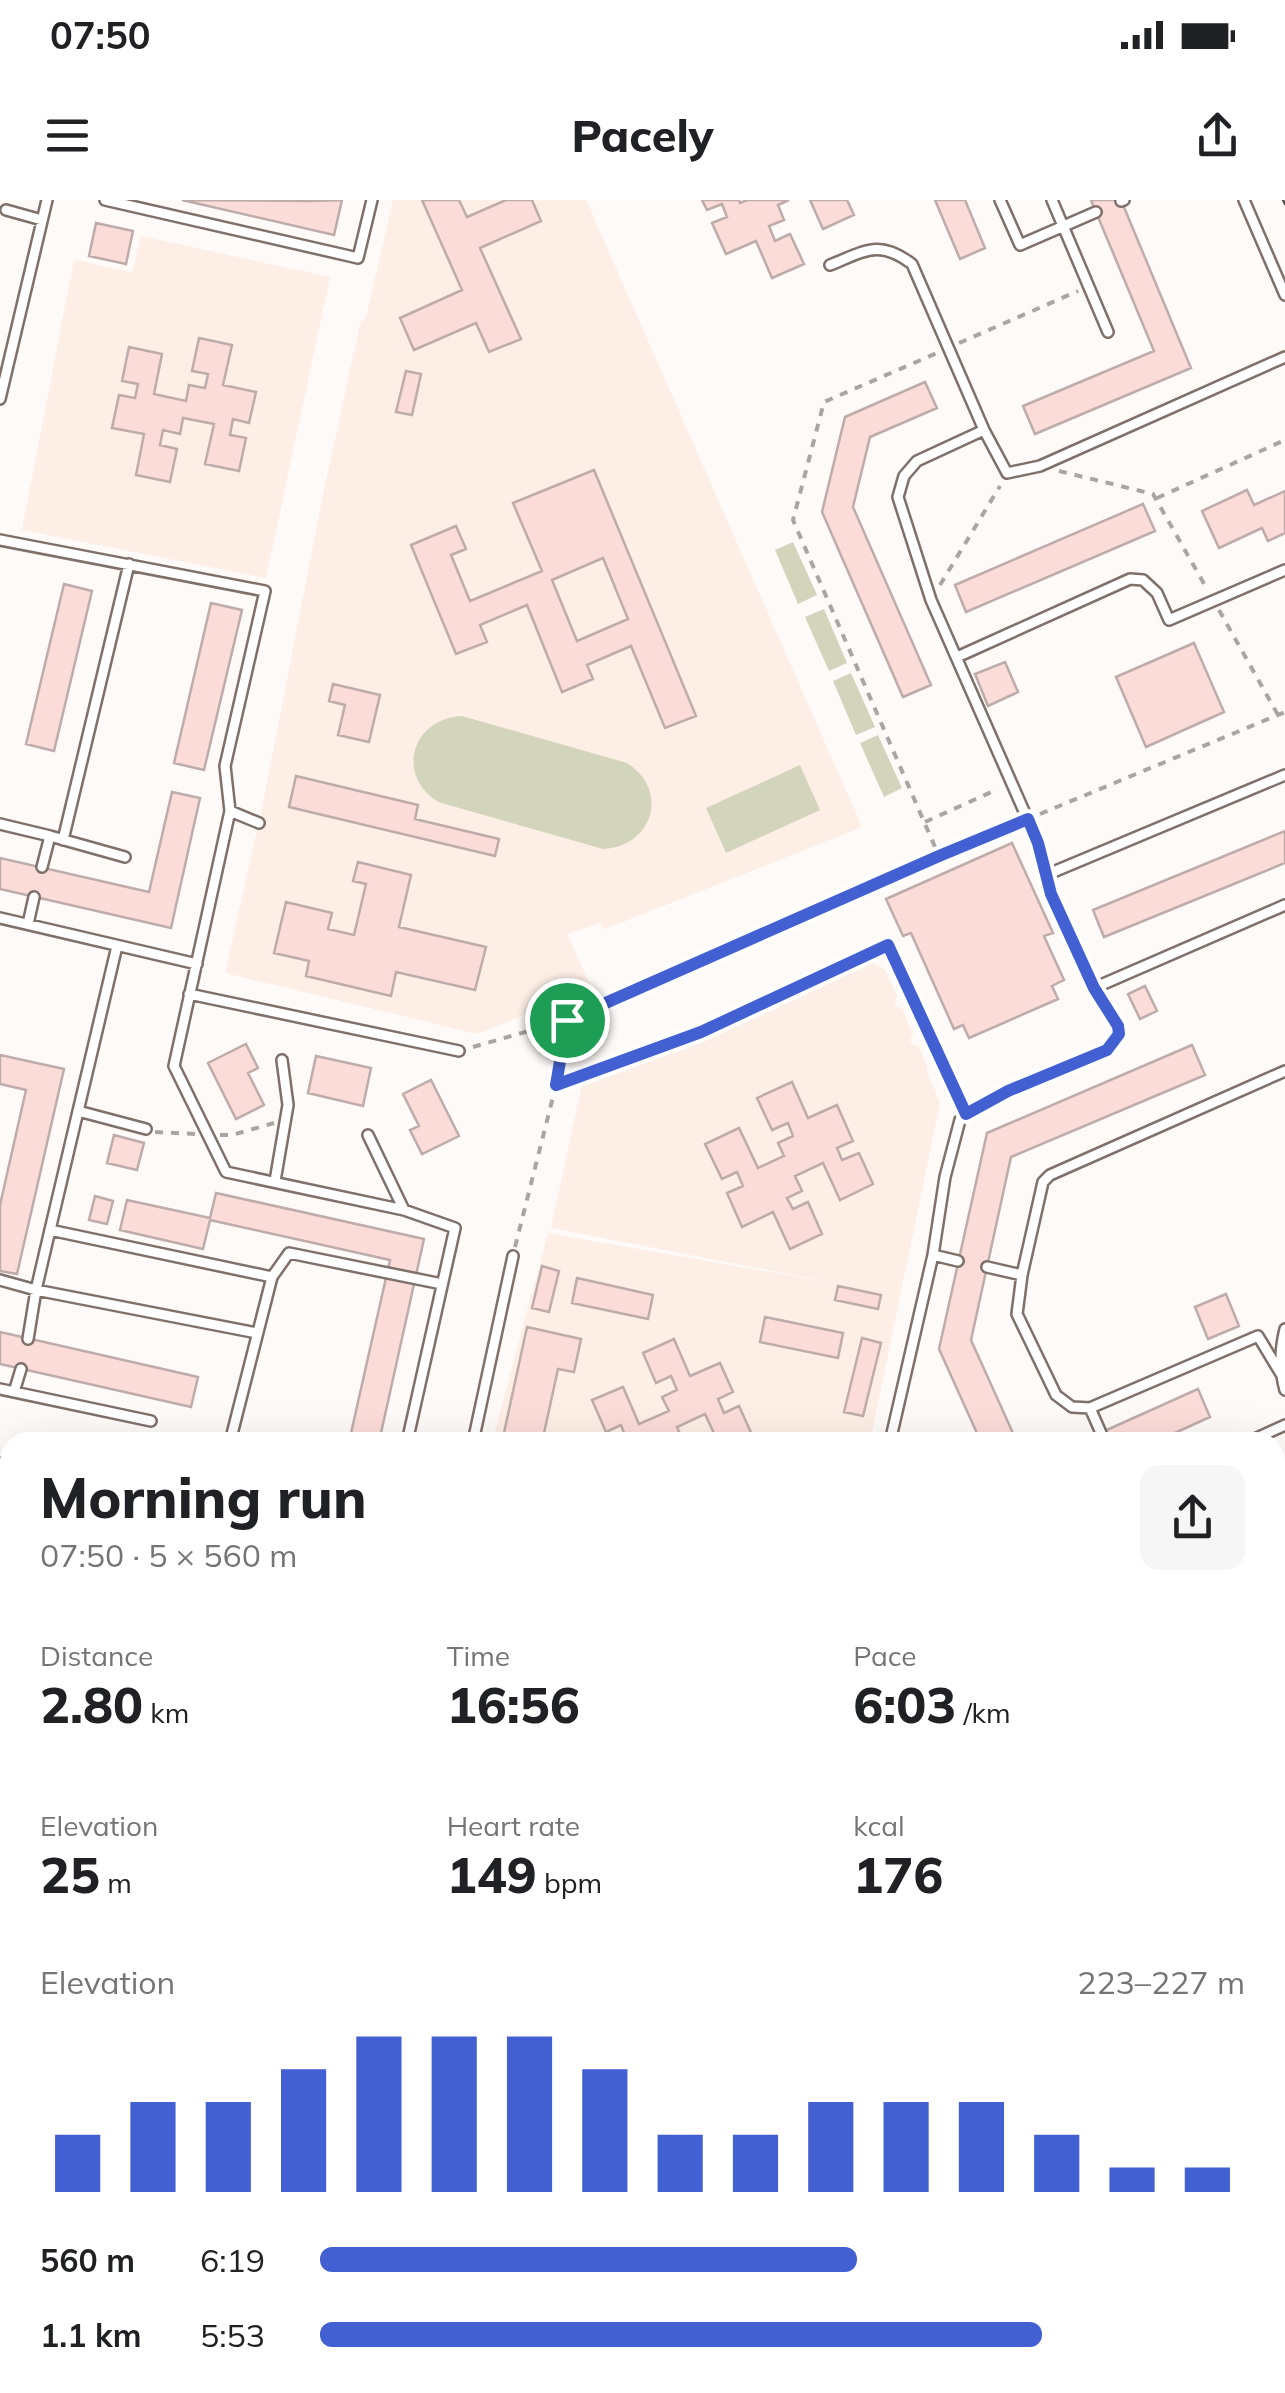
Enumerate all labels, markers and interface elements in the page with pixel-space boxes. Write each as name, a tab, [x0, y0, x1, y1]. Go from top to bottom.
text: 07:50	[50, 11, 151, 59]
text: Pacely	[571, 107, 714, 163]
icon: menu	[40, 108, 95, 163]
icon: share	[1190, 108, 1245, 163]
pin	[525, 978, 610, 1063]
icon: arrive	[540, 993, 595, 1048]
text: Morning run	[40, 1463, 367, 1532]
button: share	[1140, 1465, 1245, 1570]
text: 07:50 · 5 × 560 m	[40, 1535, 297, 1575]
text: Distance	[40, 1638, 153, 1673]
text: Time	[447, 1638, 510, 1673]
text: Pace	[853, 1638, 917, 1673]
text: 2.80	[40, 1673, 143, 1736]
text: 16:56	[447, 1673, 580, 1736]
text: 6:03	[853, 1673, 956, 1736]
text: km	[143, 1695, 189, 1730]
text: /km	[956, 1695, 1011, 1730]
text: Elevation	[40, 1808, 158, 1843]
text: Heart rate	[447, 1808, 580, 1843]
text: kcal	[853, 1808, 905, 1843]
text: 25	[40, 1843, 100, 1906]
text: 149	[447, 1843, 537, 1906]
text: 176	[853, 1843, 943, 1906]
text: m	[100, 1865, 132, 1900]
text: bpm	[537, 1865, 602, 1900]
text: Elevation	[40, 1962, 175, 2002]
text: 223–227 m	[1077, 1962, 1245, 2002]
text: 560 m	[40, 2240, 135, 2280]
text: 6:19	[200, 2240, 265, 2280]
text: 1.1 km	[40, 2315, 142, 2355]
text: 5:53	[200, 2315, 265, 2355]

